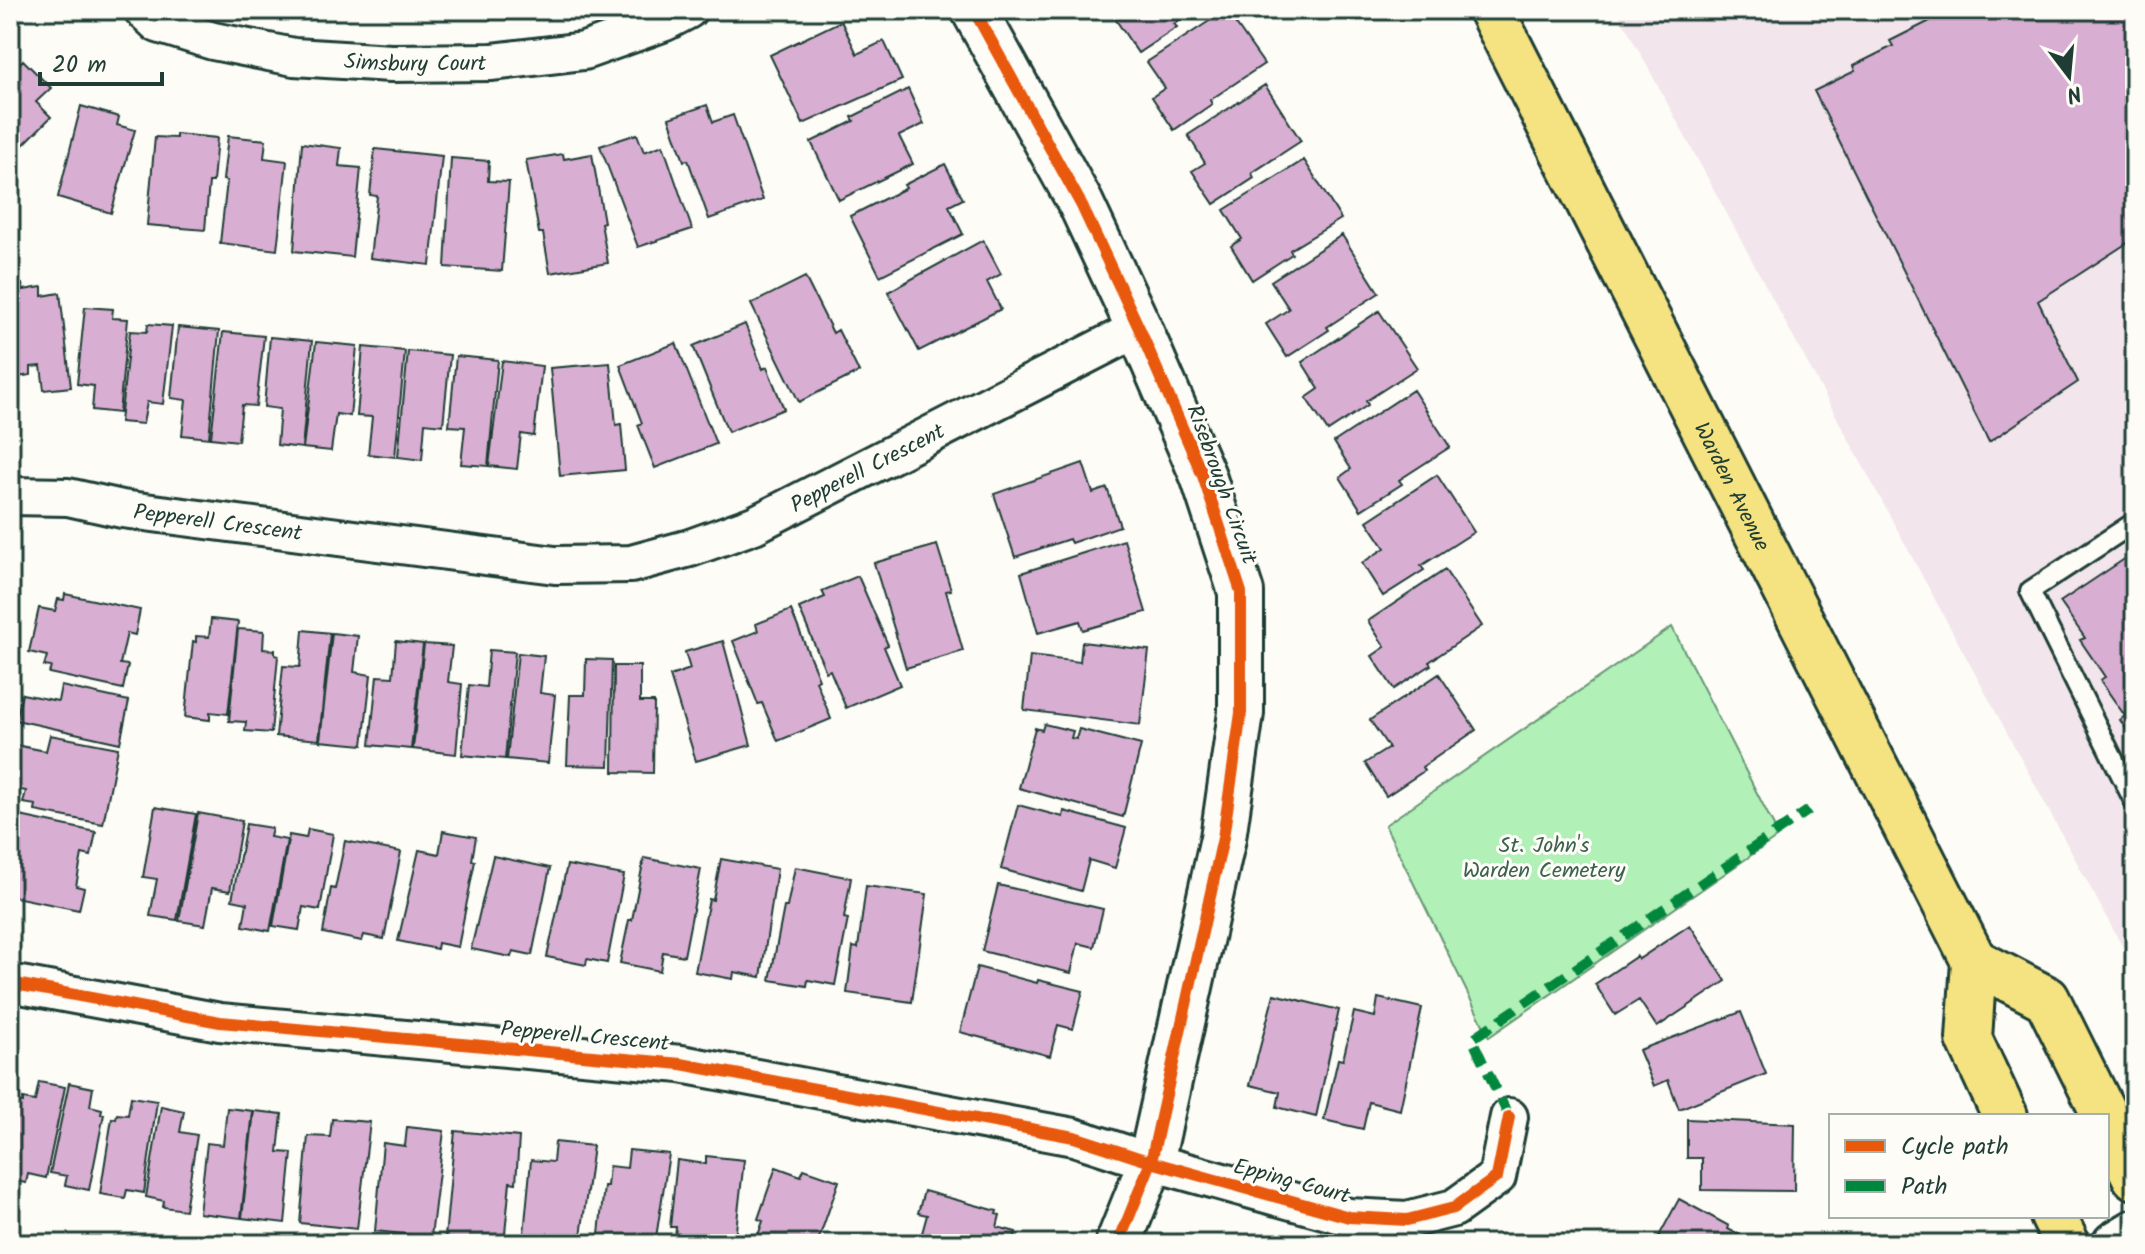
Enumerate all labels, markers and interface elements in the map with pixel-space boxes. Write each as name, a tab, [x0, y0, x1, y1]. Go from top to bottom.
scale bar	[40, 36, 162, 86]
north arrow	[2029, 36, 2109, 116]
street label: Simsbury Court	[343, 45, 487, 83]
text: 20 m	[52, 46, 107, 85]
text: N	[2062, 74, 2085, 112]
street label: Risebrough Circuit	[1176, 400, 1266, 570]
street label: Pepperell Crescent	[785, 415, 952, 524]
street label: Warden Avenue	[1683, 416, 1778, 558]
street label: Pepperell Crescent	[131, 496, 304, 552]
park label: St. John's Warden Cemetery	[1463, 829, 1626, 889]
street label: Pepperell Crescent	[499, 1013, 671, 1062]
legend	[1829, 1114, 2109, 1218]
text: Cycle path	[1901, 1128, 2009, 1167]
street label: Epping Court	[1229, 1150, 1354, 1215]
text: Path	[1901, 1168, 1947, 1207]

